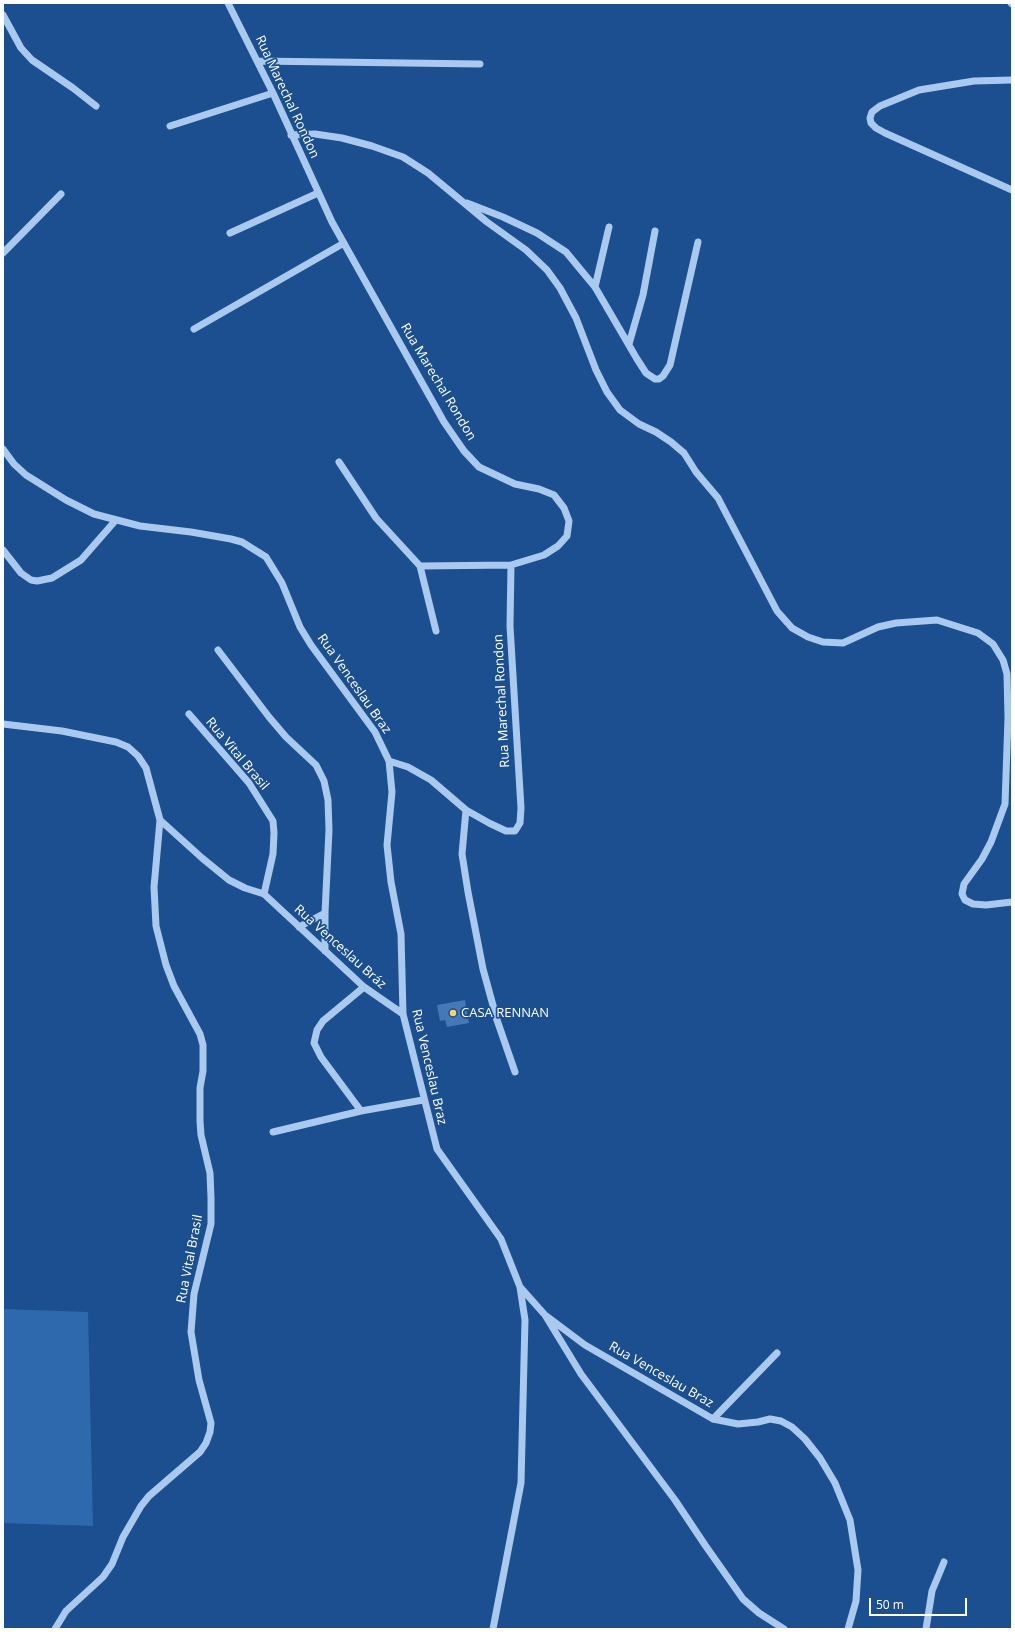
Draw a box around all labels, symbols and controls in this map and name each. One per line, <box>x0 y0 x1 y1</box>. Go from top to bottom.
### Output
street label: Rua Marechal Rondon <box>252 33 322 161</box>
street label: Rua Marechal Rondon <box>397 321 479 443</box>
street label: Rua Venceslau Braz <box>314 631 394 737</box>
street label: Rua Marechal Rondon <box>491 634 513 768</box>
street label: Rua Vital Brasil <box>202 715 272 793</box>
street label: Rua Venceslau Bráz <box>291 902 389 992</box>
place label: CASA RENNAN <box>461 1005 549 1021</box>
street label: Rua Venceslau Braz <box>408 1008 450 1126</box>
marker: CASA RENNAN <box>448 1008 458 1018</box>
street label: Rua Vital Brasil <box>174 1213 206 1305</box>
street label: Rua Venceslau Braz <box>606 1339 716 1411</box>
scale bar <box>871 1590 969 1616</box>
text: 50 m <box>876 1596 904 1613</box>

